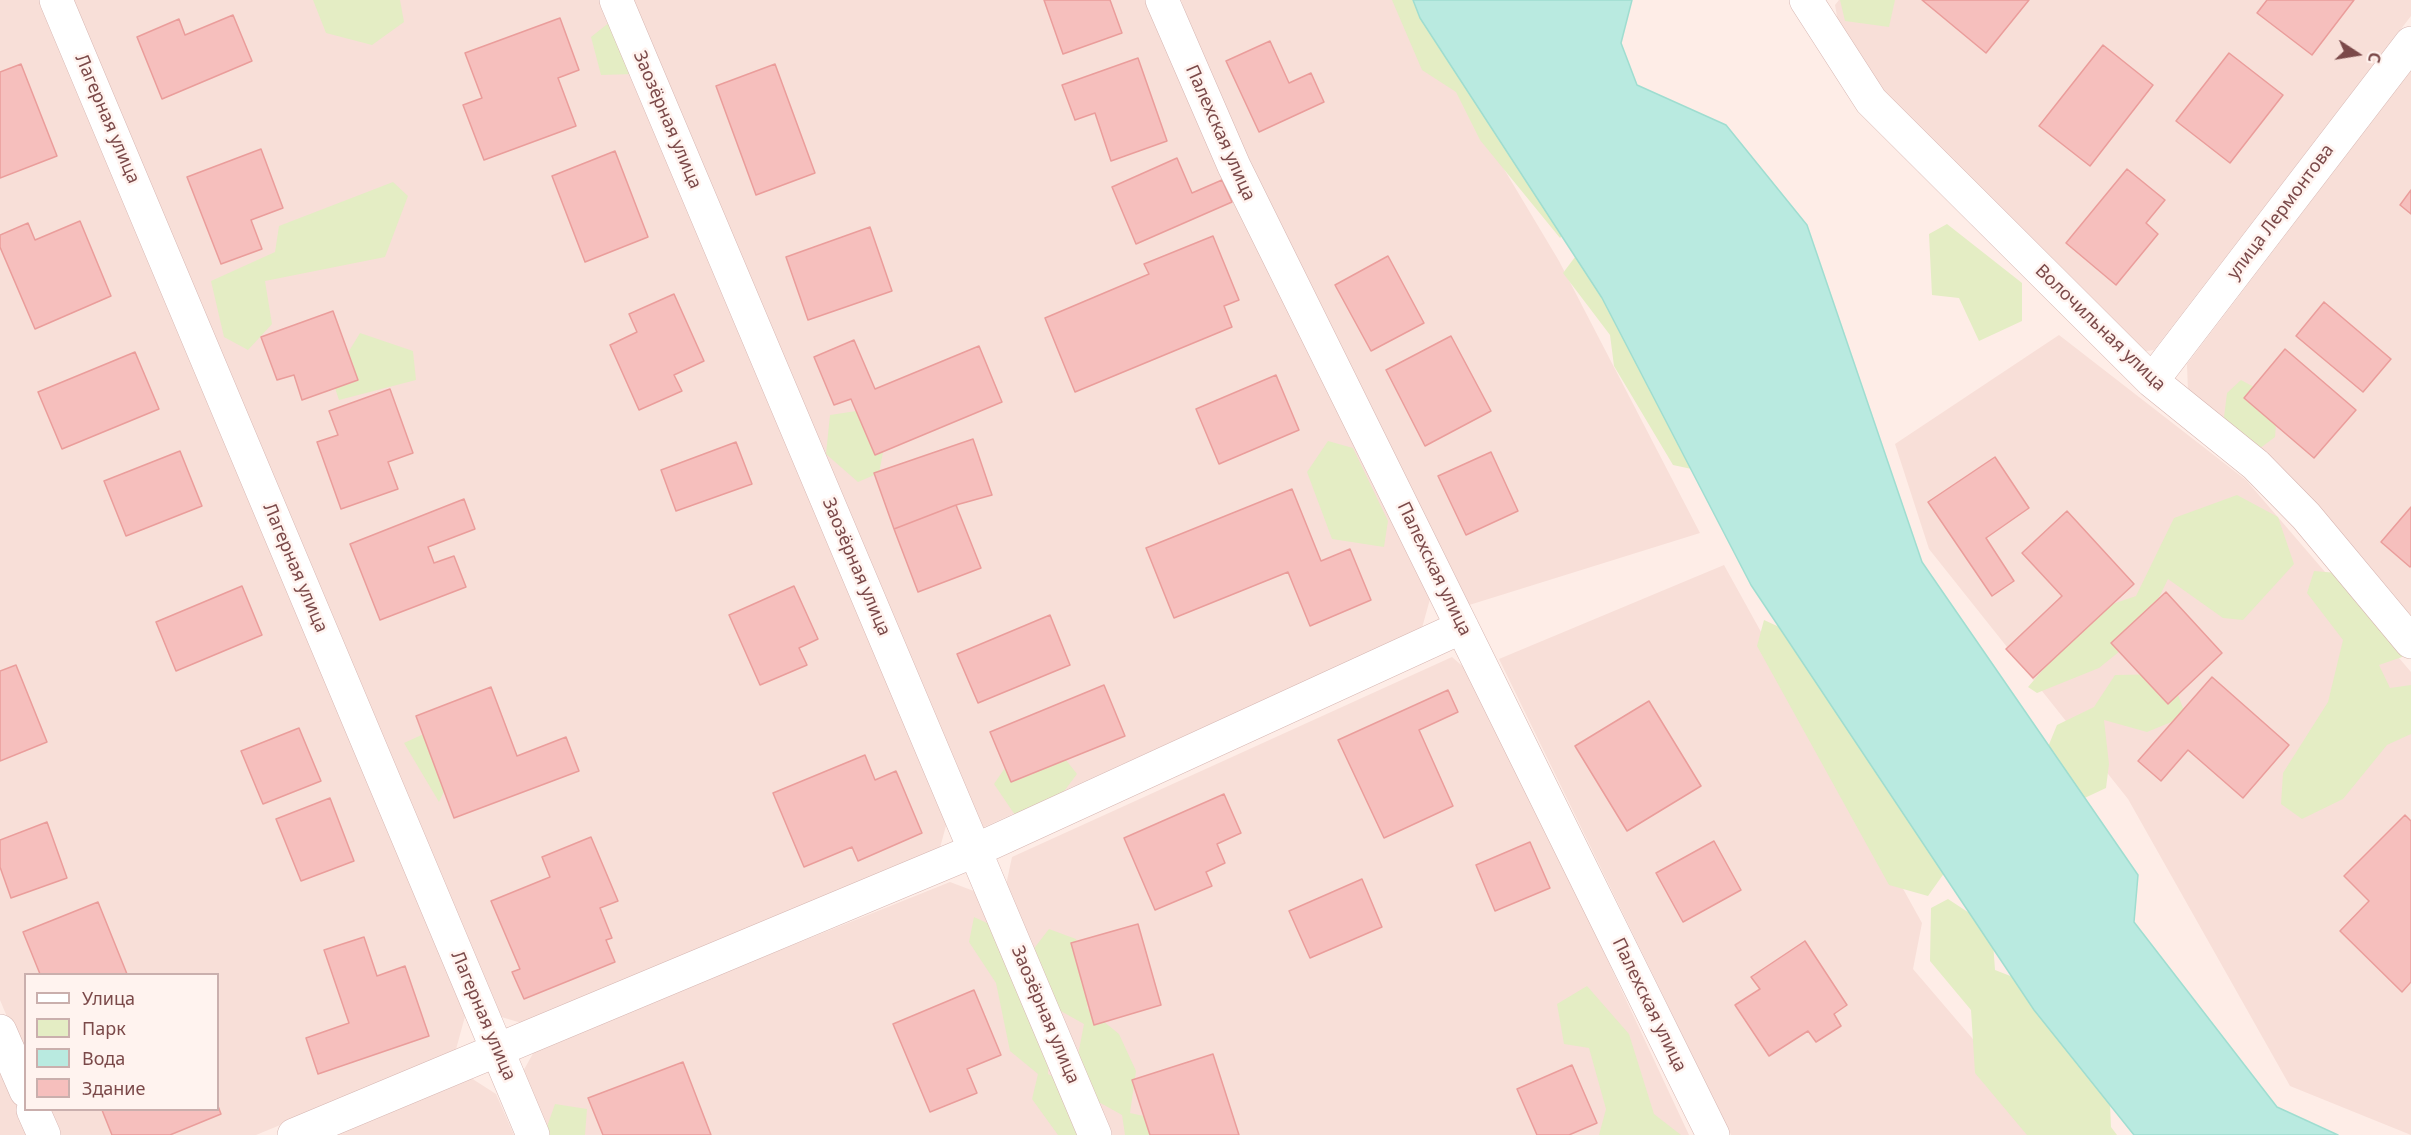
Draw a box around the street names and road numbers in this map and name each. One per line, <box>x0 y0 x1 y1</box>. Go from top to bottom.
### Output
street label: Заозёрная улица <box>628 48 706 192</box>
street label: Лагерная улица <box>70 51 144 187</box>
street label: Палехская улица <box>1180 62 1260 204</box>
street label: улица Лермонтова <box>2223 140 2339 284</box>
street label: Волочильная улица <box>2030 260 2170 396</box>
street label: Заозёрная улица <box>817 495 895 639</box>
street label: Палехская улица <box>1392 499 1476 639</box>
street label: Лагерная улица <box>258 500 332 636</box>
street label: Палехская улица <box>1607 935 1691 1075</box>
street label: Заозёрная улица <box>1006 943 1084 1087</box>
street label: Лагерная улица <box>446 948 520 1084</box>

